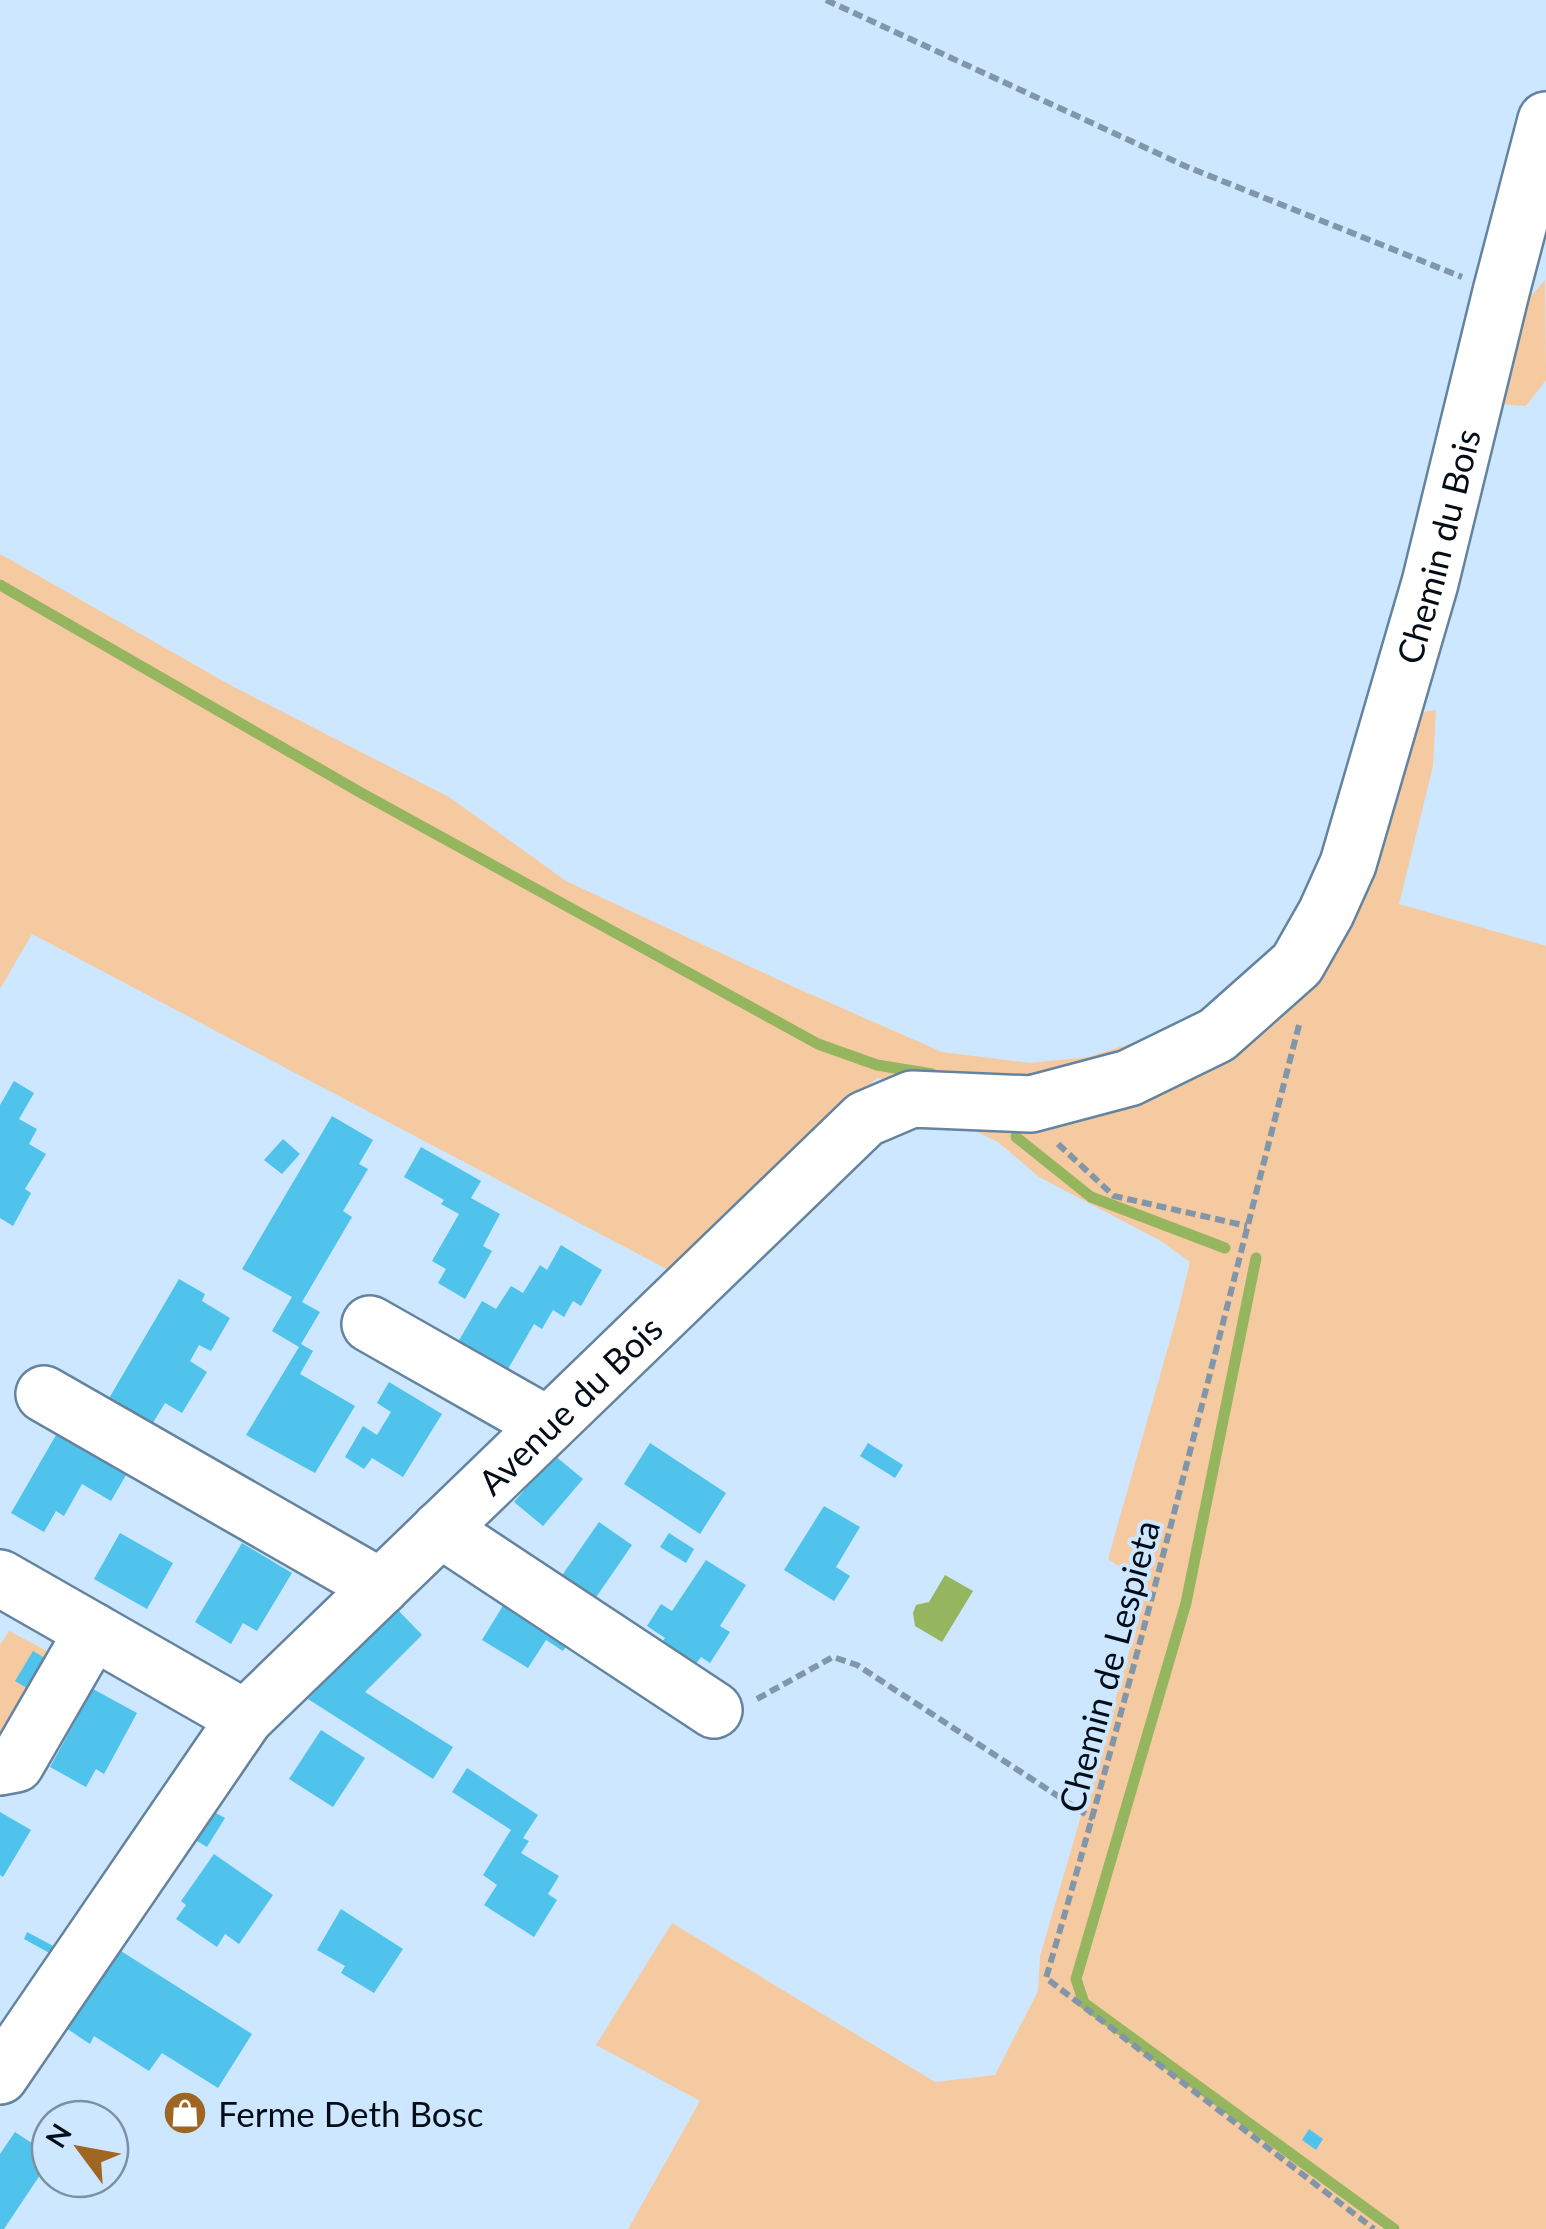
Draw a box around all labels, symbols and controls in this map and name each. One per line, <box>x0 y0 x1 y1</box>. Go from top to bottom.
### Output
street label: Chemin du Bois <box>1387 425 1488 669</box>
street label: Avenue du Bois <box>469 1306 670 1503</box>
street label: Chemin de Lespieta <box>1049 1515 1167 1817</box>
shop icon: Ferme Deth Bosc <box>162 2090 208 2136</box>
place label: Ferme Deth Bosc <box>218 2092 484 2134</box>
north arrow <box>30 2099 130 2199</box>
text: N <box>38 2117 78 2153</box>

